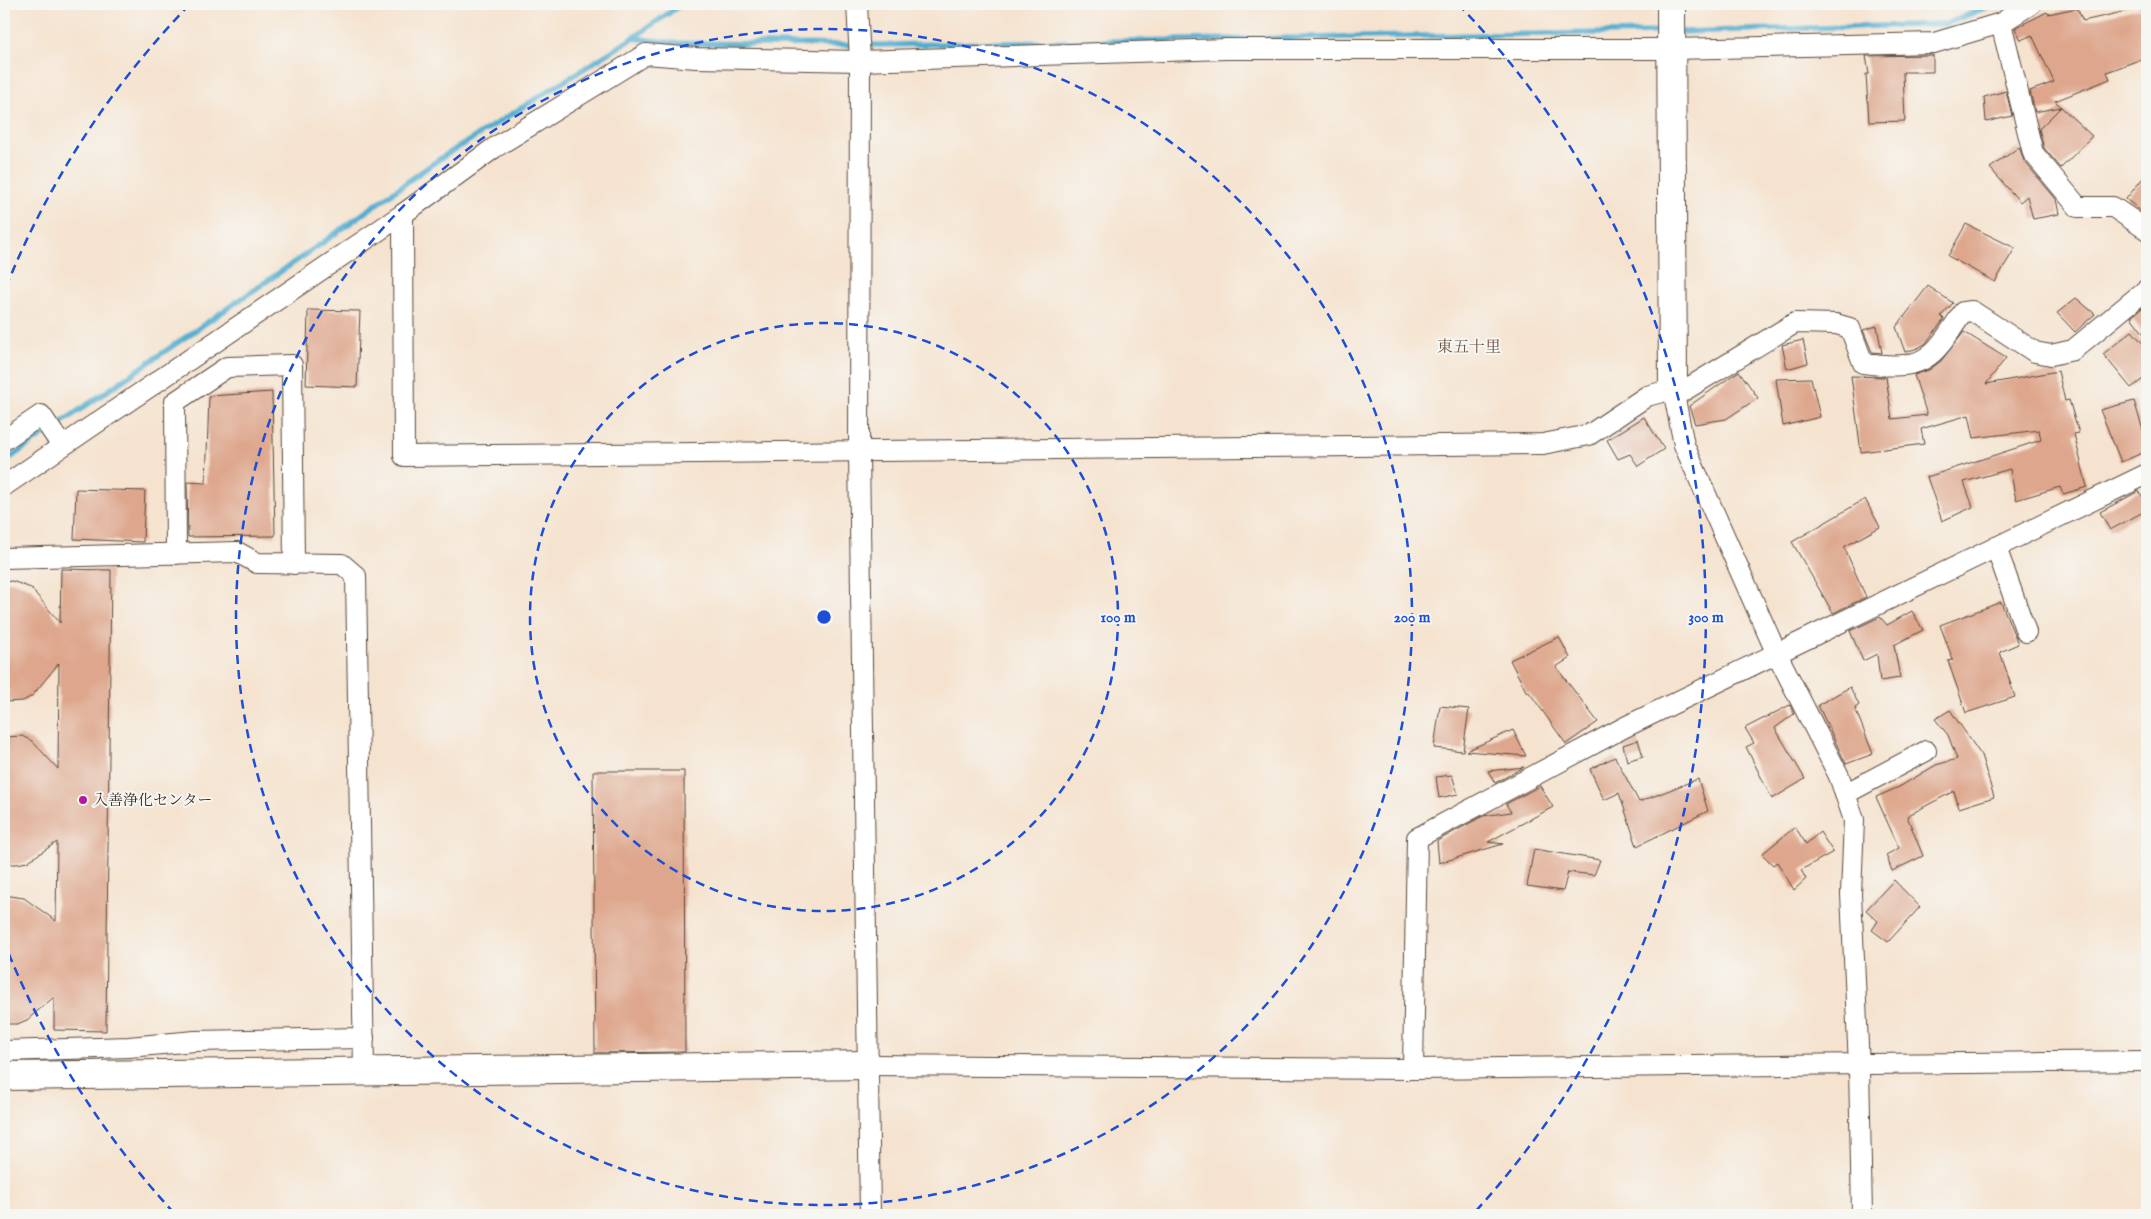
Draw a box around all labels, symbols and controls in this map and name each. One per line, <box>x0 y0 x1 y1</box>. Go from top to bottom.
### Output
district label: 東五十里 <box>1437 338 1501 358</box>
centre of rings <box>815 608 833 626</box>
text: 100 m <box>1100 608 1136 627</box>
text: 200 m <box>1394 608 1431 627</box>
text: 300 m <box>1688 608 1724 627</box>
place label: 入善浄化センター <box>93 791 212 810</box>
marker: 入善浄化センター <box>77 794 89 806</box>

